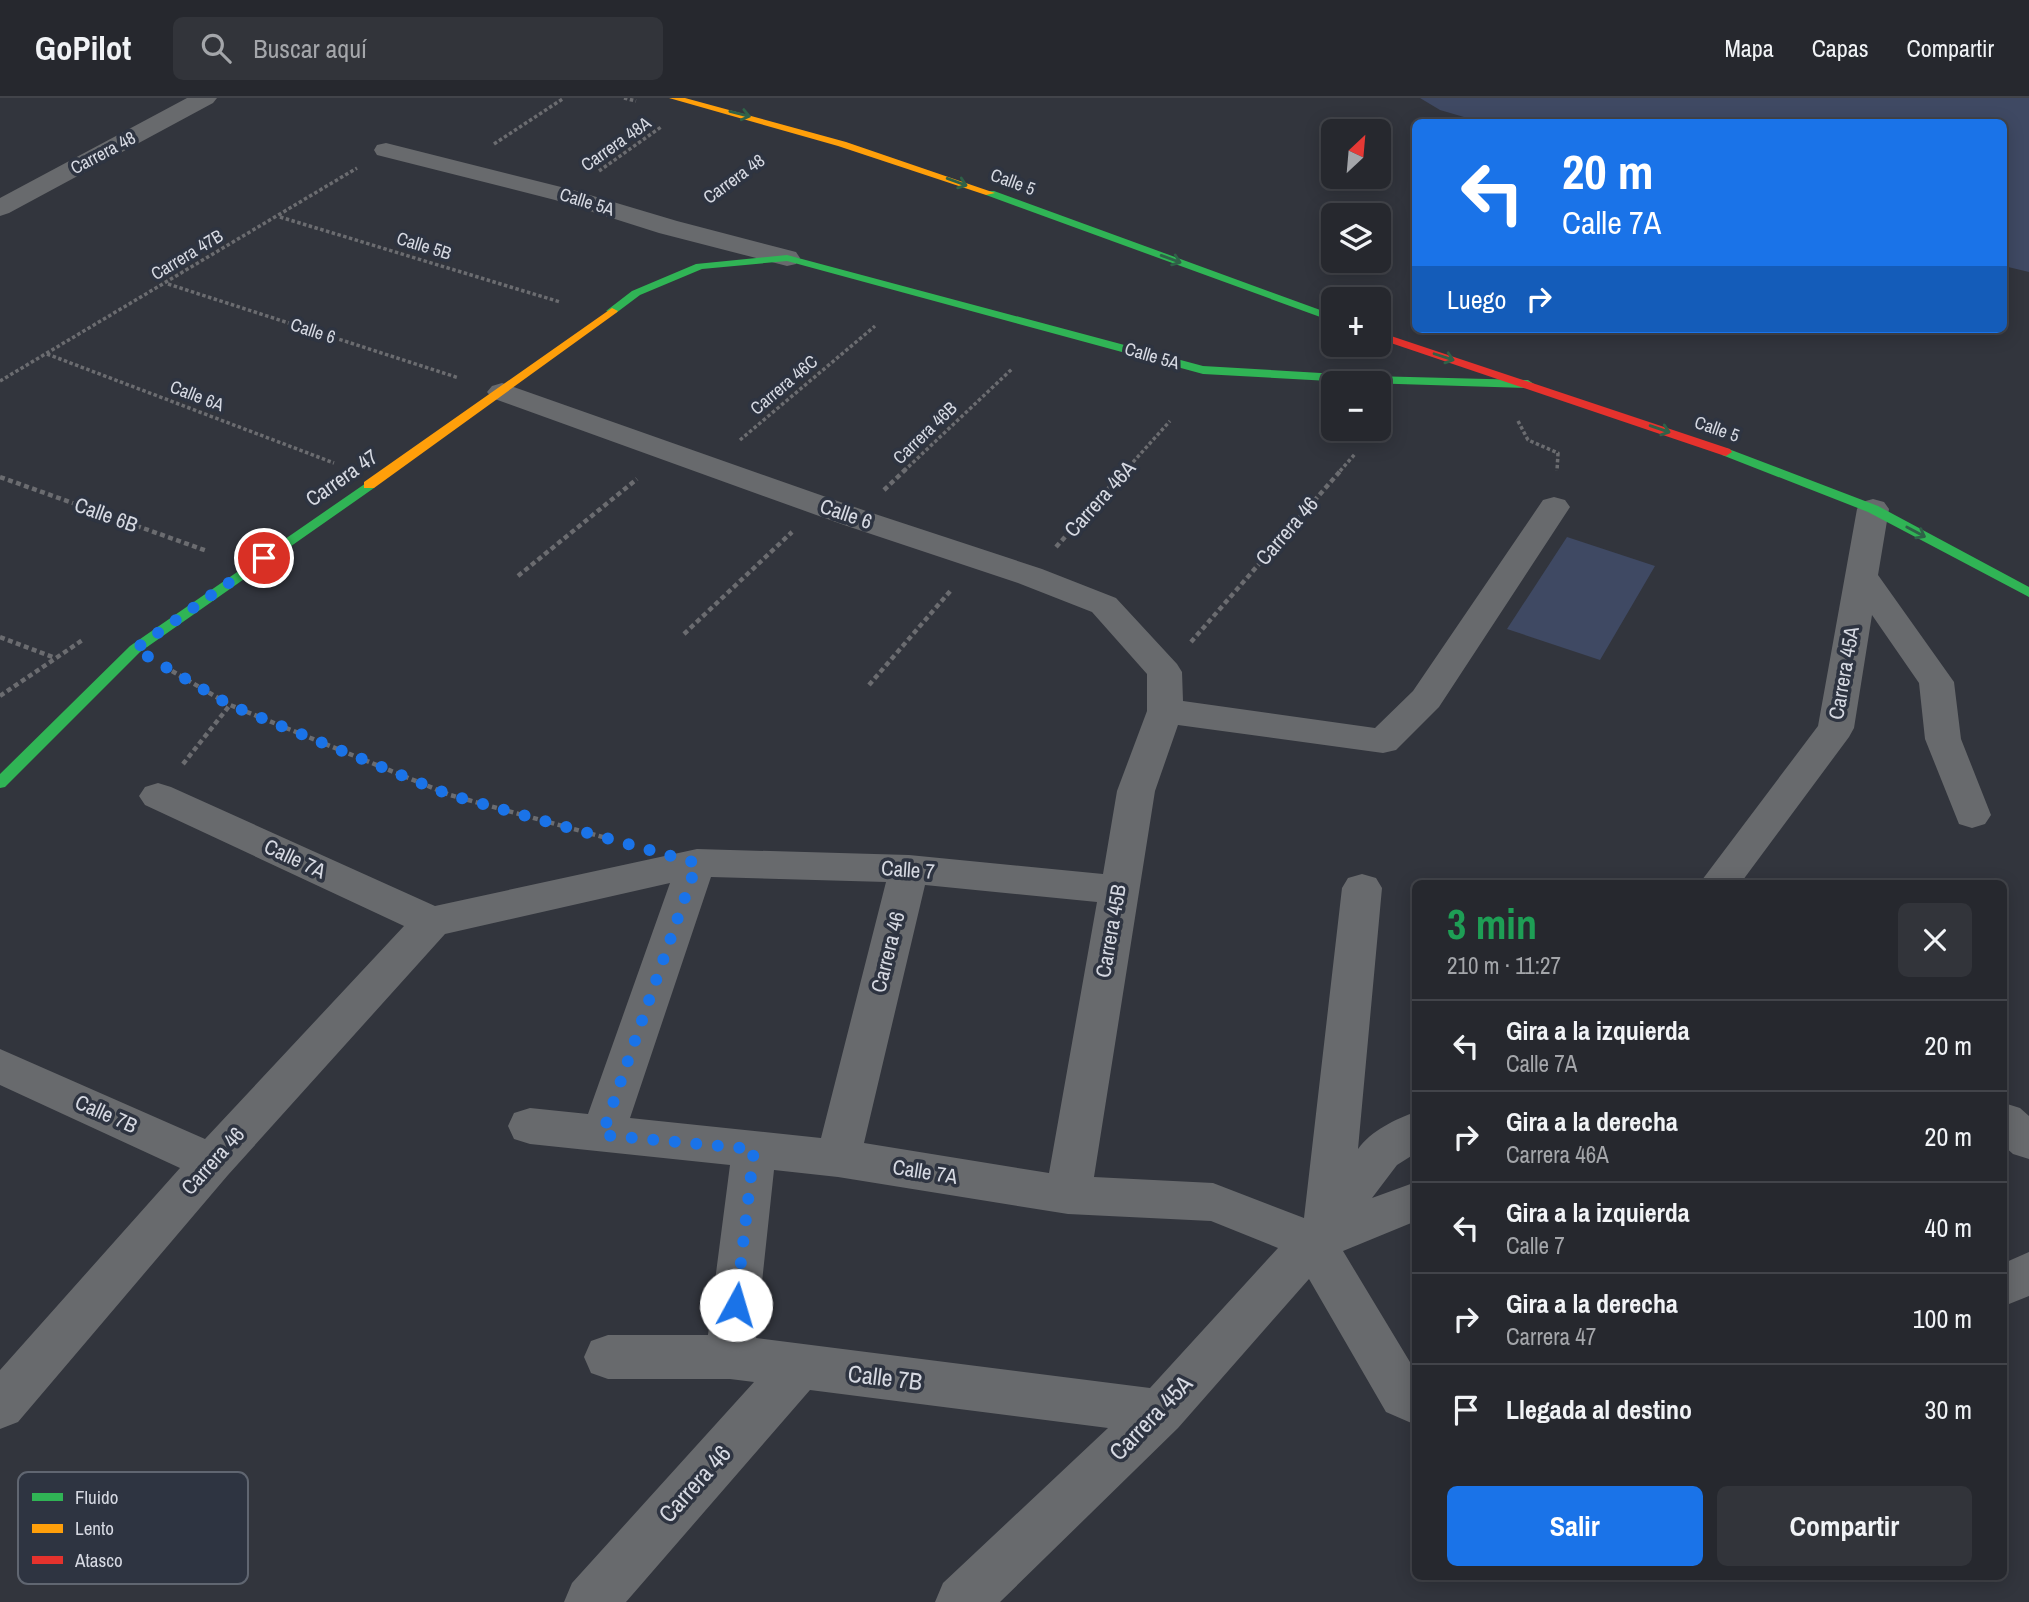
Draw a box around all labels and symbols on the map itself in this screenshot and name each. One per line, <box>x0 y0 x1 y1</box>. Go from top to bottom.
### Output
one-way arrow <box>729 108 751 121</box>
street label: Carrera 48A <box>576 110 656 177</box>
north arrow <box>1321 119 1391 189</box>
street label: Carrera 48 <box>66 125 140 180</box>
street label: Carrera 48 <box>698 148 770 209</box>
street label: Calle 5 <box>987 162 1039 201</box>
one-way arrow <box>946 177 968 189</box>
street label: Calle 5A <box>557 181 618 222</box>
street label: Carrera 47B <box>146 223 228 286</box>
street label: Calle 5B <box>394 225 455 266</box>
one-way arrow <box>1160 254 1182 266</box>
street label: Calle 6 <box>287 312 339 350</box>
street label: Calle 5A <box>1122 336 1183 375</box>
street label: Carrera 46C <box>745 349 823 420</box>
one-way arrow <box>1432 352 1454 364</box>
street label: Calle 6A <box>167 374 228 417</box>
street label: Carrera 46B <box>887 396 962 470</box>
street label: Calle 5 <box>1691 409 1743 448</box>
one-way arrow <box>1648 424 1670 436</box>
street label: Carrera 47 <box>300 442 384 513</box>
street label: Carrera 46A <box>1057 454 1142 543</box>
street label: Calle 6B <box>71 490 142 539</box>
street label: Carrera 46 <box>1249 490 1325 571</box>
street label: Calle 6 <box>816 491 876 536</box>
one-way arrow <box>1905 526 1926 539</box>
pin <box>234 528 294 588</box>
street label: Carrera 45A <box>1821 624 1866 722</box>
street label: Calle 7A <box>260 832 331 886</box>
street label: Calle 7 <box>880 853 936 886</box>
street label: Carrera 45B <box>1088 882 1133 980</box>
street label: Carrera 46 <box>863 908 912 995</box>
street label: Calle 7B <box>71 1087 142 1140</box>
street label: Carrera 46 <box>174 1120 251 1201</box>
street label: Calle 7A <box>891 1152 960 1191</box>
position arrow <box>699 1268 773 1342</box>
street label: Calle 7B <box>846 1357 924 1397</box>
street label: Carrera 45A <box>1102 1367 1200 1467</box>
street label: Carrera 46 <box>651 1438 738 1529</box>
legend <box>18 1472 248 1584</box>
text: Fluido <box>75 1484 118 1510</box>
text: Lento <box>75 1515 114 1541</box>
text: Atasco <box>74 1547 123 1573</box>

